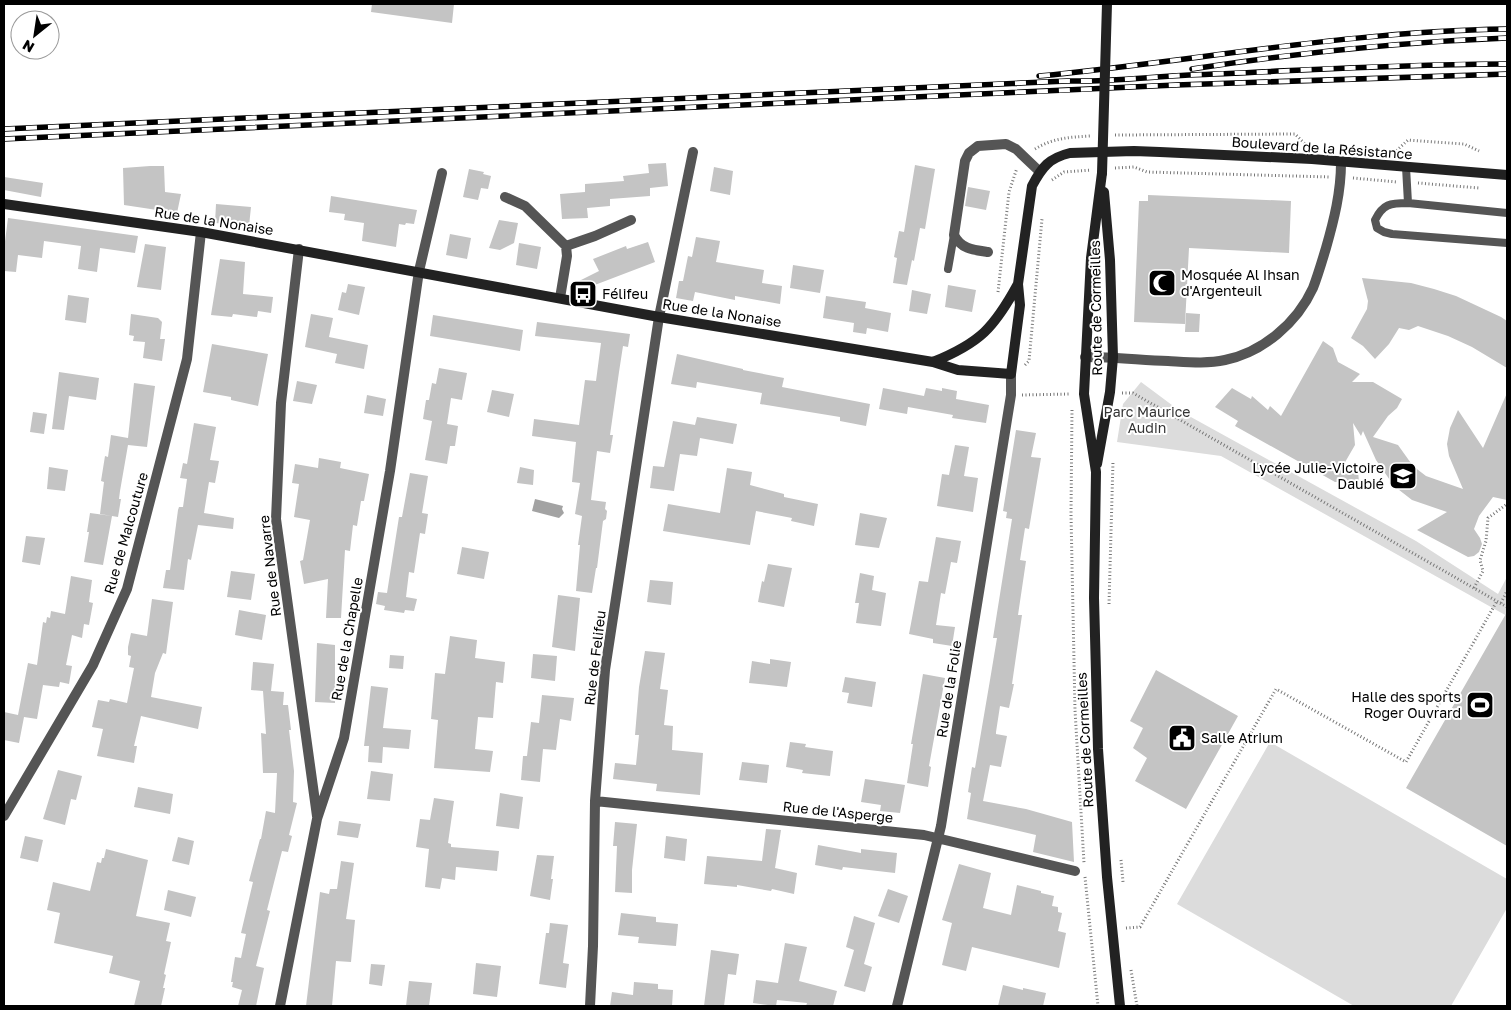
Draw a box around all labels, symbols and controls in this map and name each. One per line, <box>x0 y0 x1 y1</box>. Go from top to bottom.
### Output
north arrow <box>10 10 60 60</box>
text: N <box>19 37 37 57</box>
street label: Boulevard de la Résistance <box>1231 133 1413 162</box>
street label: Rue de la Nonaise <box>153 203 275 238</box>
street label: Route de Cormeilles <box>1086 240 1105 376</box>
place label: Mosquée Al Ihsan d'Argenteuil <box>1181 266 1300 299</box>
mosque icon: Mosquée Al Ihsan d'Argenteuil <box>1147 268 1177 298</box>
bus stop icon: Félifeu <box>568 279 598 309</box>
place label: Félifeu <box>602 285 648 302</box>
street label: Rue de la Nonaise <box>661 295 783 330</box>
park label: Parc Maurice Audin <box>1104 403 1190 436</box>
place label: Lycée Julie-Victoire Daubié <box>1252 459 1384 492</box>
school or university icon: Lycée Julie-Victoire Daubié <box>1388 461 1418 491</box>
street label: Rue de Malcouture <box>100 470 151 596</box>
street label: Rue de Navarre <box>255 514 284 618</box>
street label: Rue de la Chapelle <box>327 576 366 702</box>
street label: Rue de Felifeu <box>580 609 609 706</box>
street label: Rue de la Folie <box>932 639 965 739</box>
street label: Route de Cormeilles <box>1072 672 1097 808</box>
place label: Halle des sports Roger Ouvrard <box>1351 688 1461 721</box>
sports icon: Halle des sports Roger Ouvrard <box>1465 690 1495 720</box>
public building icon: Salle Atrium <box>1167 723 1197 753</box>
place label: Salle Atrium <box>1201 729 1283 746</box>
street label: Rue de l'Asperge <box>782 797 894 826</box>

